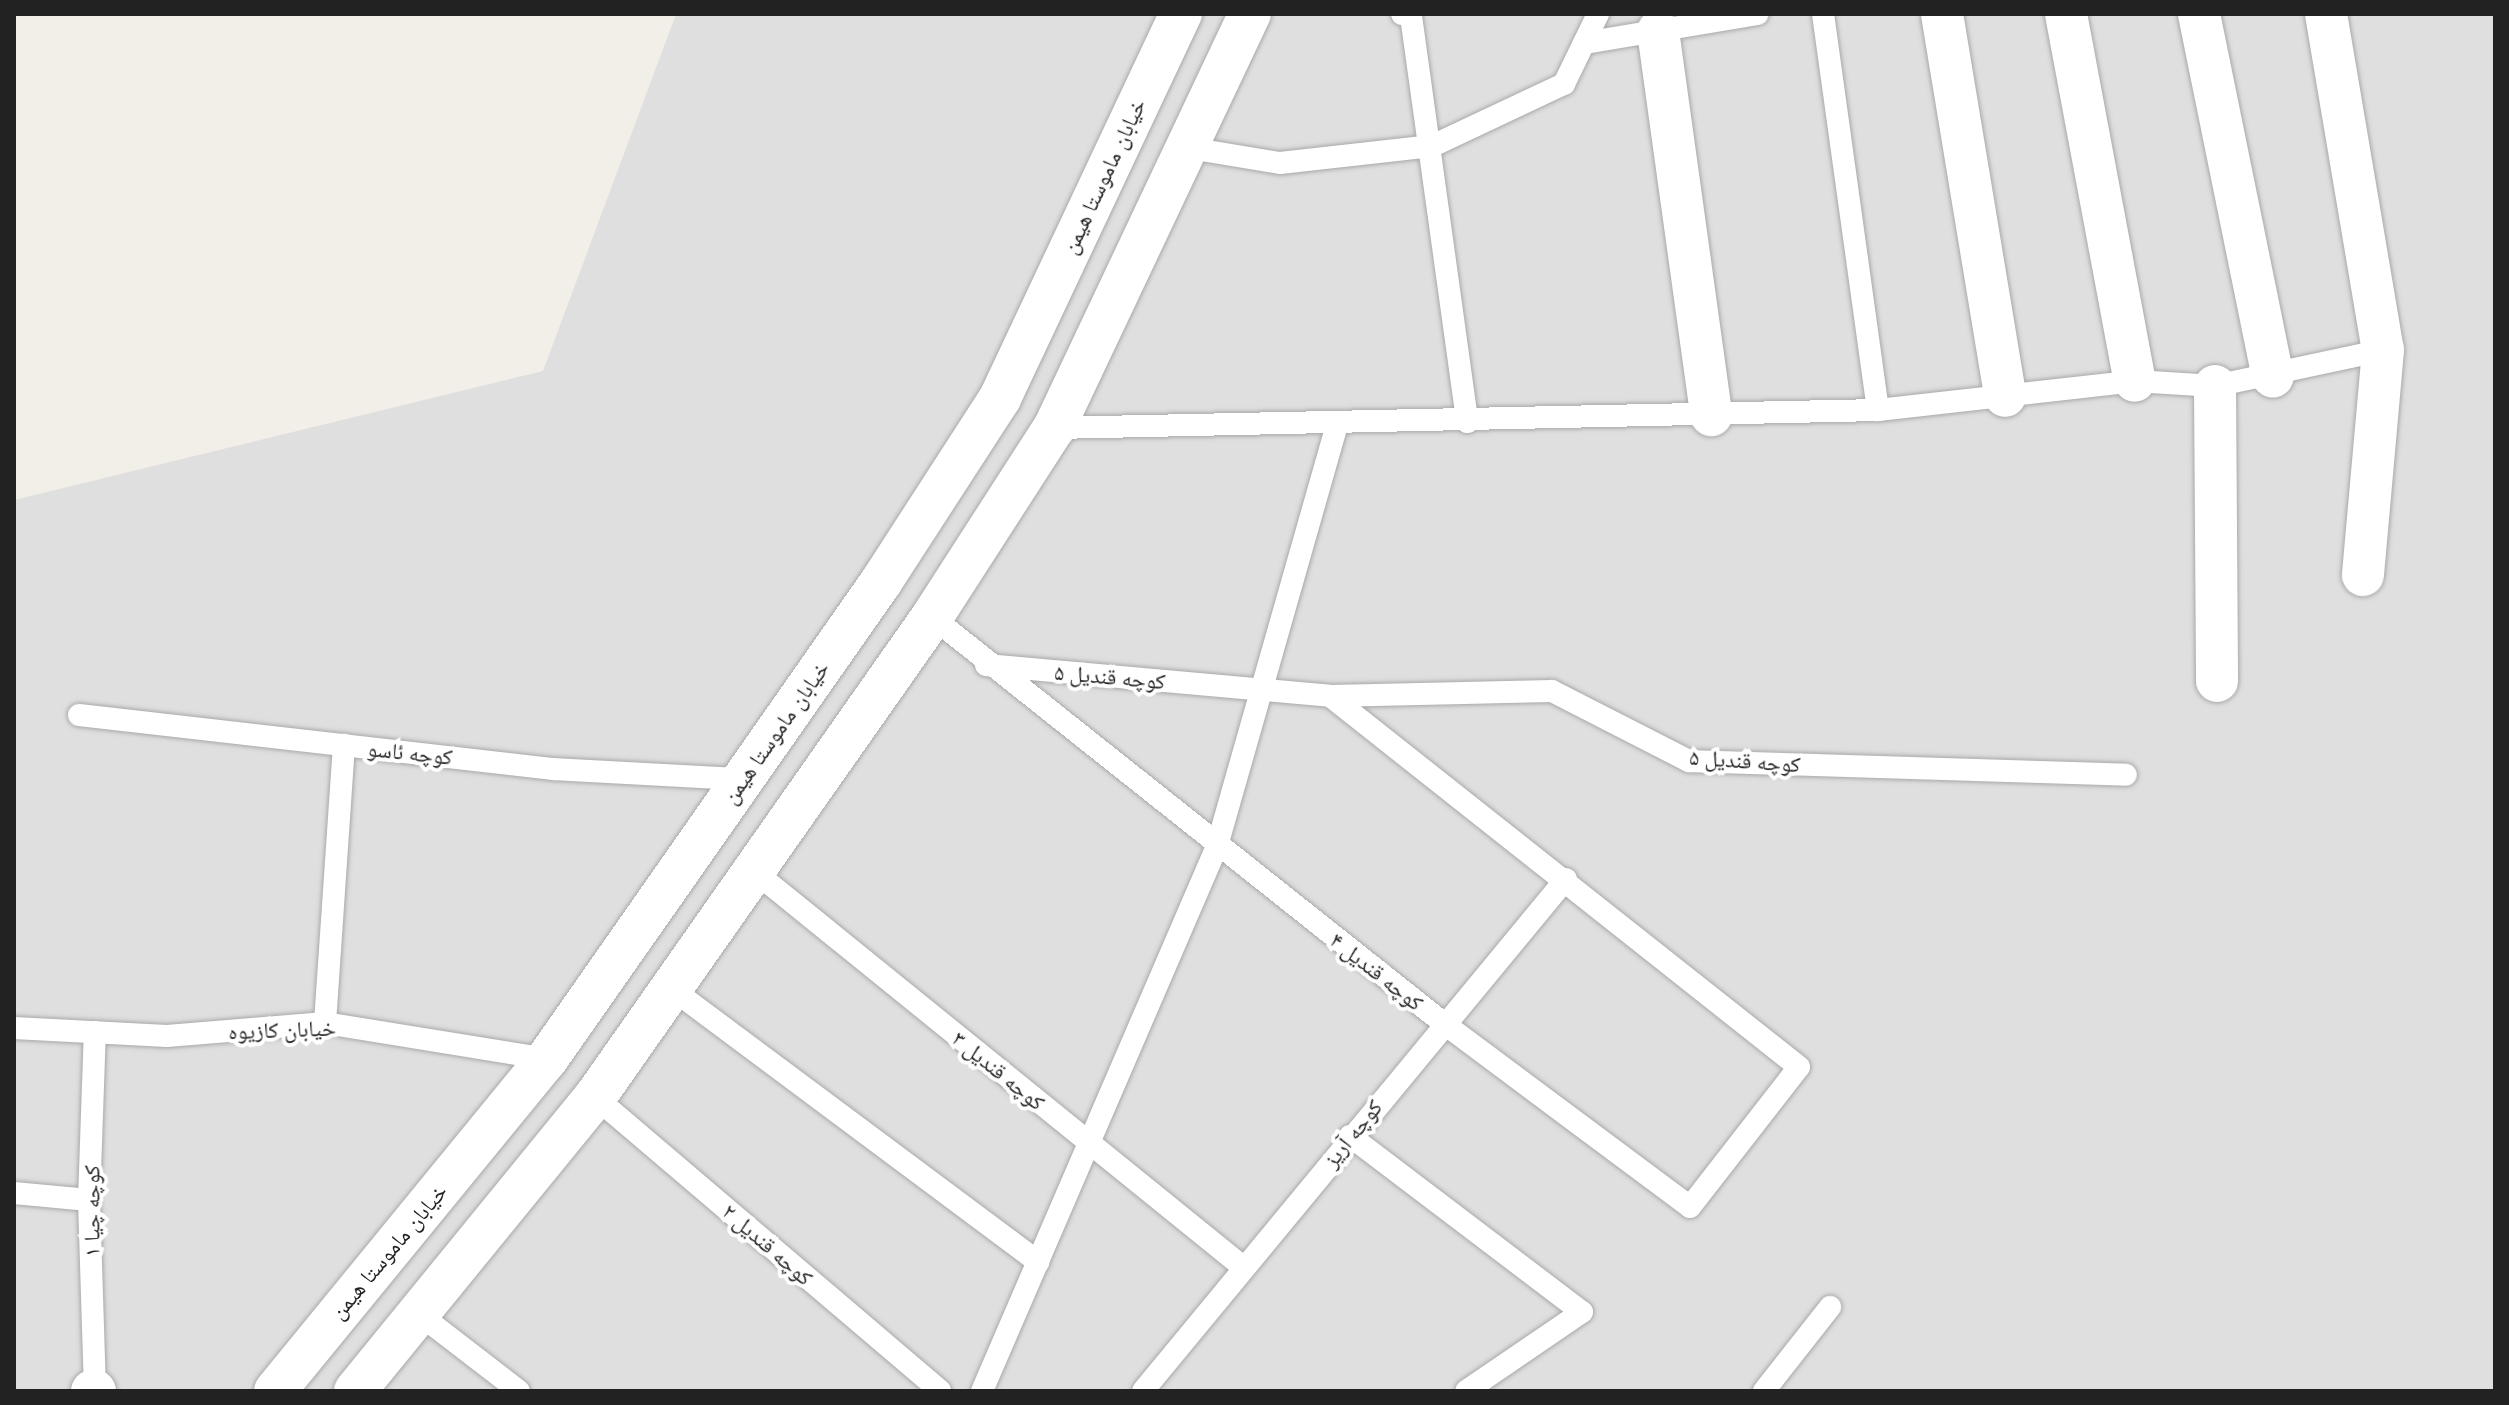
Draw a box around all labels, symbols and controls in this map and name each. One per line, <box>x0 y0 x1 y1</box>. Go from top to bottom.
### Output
street label: خیابان ماموستا هیمن <box>1055 94 1151 258</box>
street label: خیابان ماموستا هیمن <box>716 656 834 808</box>
street label: کوچه قندیل ۵ <box>1053 658 1167 694</box>
street label: کوچه ئاسو <box>366 734 454 770</box>
street label: کوچه قندیل ۵ <box>1689 743 1801 777</box>
street label: کوچه قندیل ۴ <box>1325 926 1429 1016</box>
street label: خیابان کازیوه <box>228 1014 336 1044</box>
street label: کوچه قندیل ۳ <box>948 1025 1050 1115</box>
street label: کوچه آریز <box>1317 1094 1387 1172</box>
street label: کوچه چیا ۱ <box>78 1165 104 1257</box>
street label: خیابان ماموستا هیمن <box>324 1178 452 1324</box>
street label: کوچه قندیل ۲ <box>717 1198 819 1290</box>

